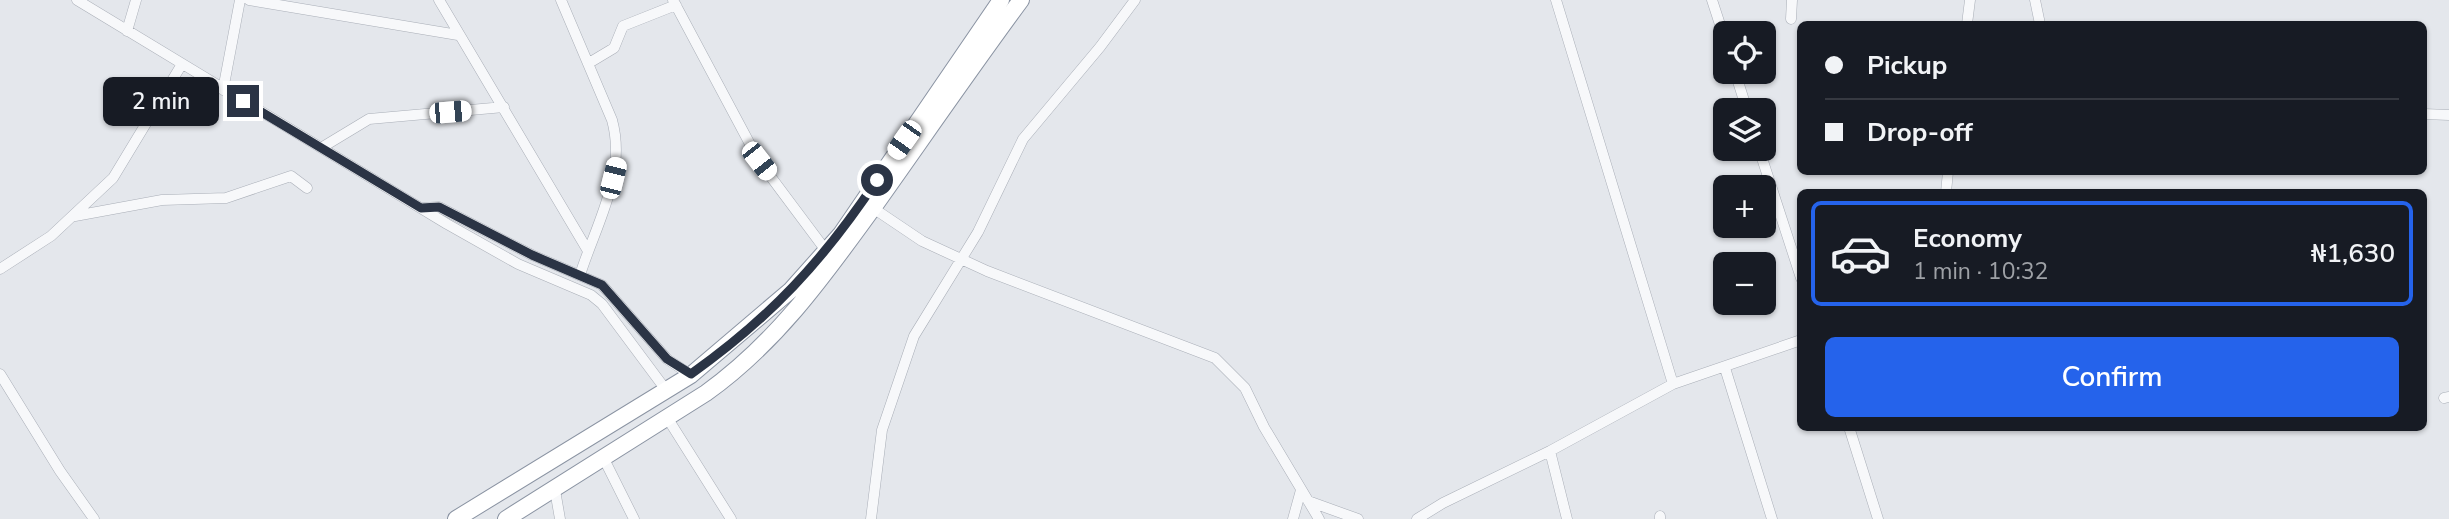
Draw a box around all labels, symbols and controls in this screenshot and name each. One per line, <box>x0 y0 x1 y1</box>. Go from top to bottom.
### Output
map controls <box>1713 21 1776 315</box>
button: locate <box>1713 21 1776 84</box>
text: Pickup <box>1867 48 1947 83</box>
callout: 2 min <box>103 76 218 126</box>
route end <box>227 85 259 117</box>
text: 2 min <box>132 86 190 117</box>
button: layers <box>1713 98 1776 161</box>
car <box>429 100 472 124</box>
text: Drop-off <box>1867 115 1973 150</box>
car <box>884 117 925 163</box>
car <box>738 138 781 184</box>
car <box>598 155 629 201</box>
route start <box>861 164 893 196</box>
button: + <box>1713 175 1776 238</box>
text: Economy <box>1913 221 2022 256</box>
icon: car <box>1829 222 1892 285</box>
text: ₦1,630 <box>2311 236 2395 271</box>
button: − <box>1713 252 1776 315</box>
text: 1 min · 10:32 <box>1913 256 2048 287</box>
button: Confirm <box>1825 337 2399 417</box>

